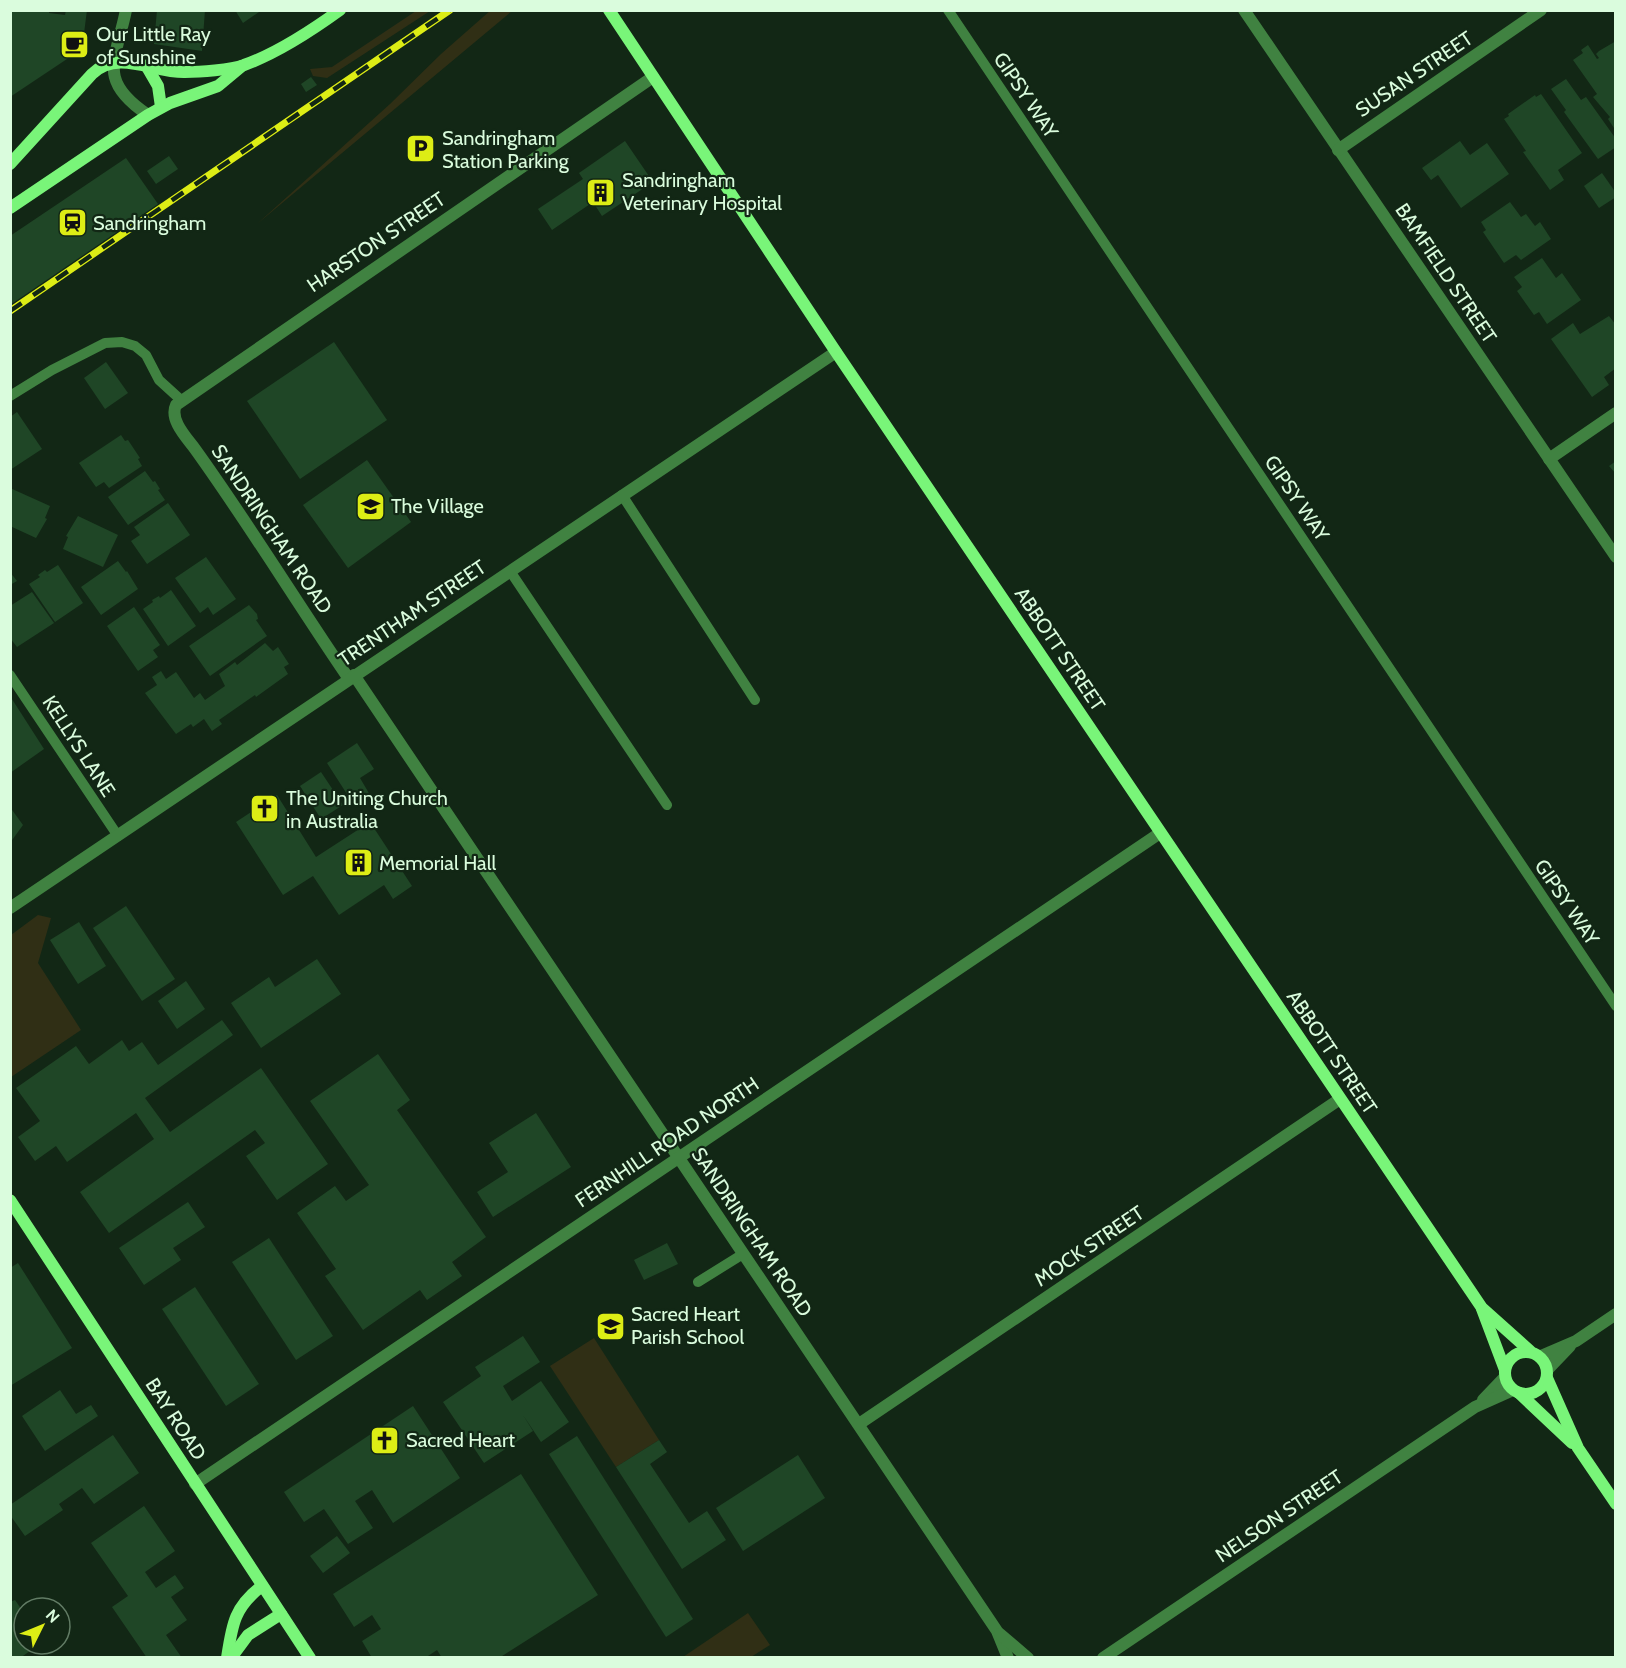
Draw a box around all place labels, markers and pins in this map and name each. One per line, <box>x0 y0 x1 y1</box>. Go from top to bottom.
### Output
place label: Our Little Ray of Sunshine <box>96 22 211 69</box>
cafe icon: Our Little Ray of Sunshine <box>59 29 91 61</box>
place label: Sandringham Station Parking <box>442 126 570 173</box>
parking icon: Sandringham Station Parking <box>405 133 437 165</box>
place label: Sandringham Veterinary Hospital <box>622 168 782 215</box>
building icon: Sandringham Veterinary Hospital <box>585 176 617 208</box>
station icon: Sandringham <box>56 207 88 239</box>
place label: Sandringham <box>93 211 206 235</box>
school or university icon: The Village <box>354 490 386 522</box>
place label: The Village <box>391 494 484 518</box>
place label: The Uniting Church in Australia <box>286 786 448 833</box>
church icon: The Uniting Church in Australia <box>249 793 281 825</box>
building icon: Memorial Hall <box>342 847 374 879</box>
place label: Memorial Hall <box>379 851 496 875</box>
place label: Sacred Heart Parish School <box>631 1302 745 1349</box>
school or university icon: Sacred Heart Parish School <box>594 1310 626 1342</box>
church icon: Sacred Heart <box>369 1424 401 1456</box>
place label: Sacred Heart <box>406 1428 515 1452</box>

